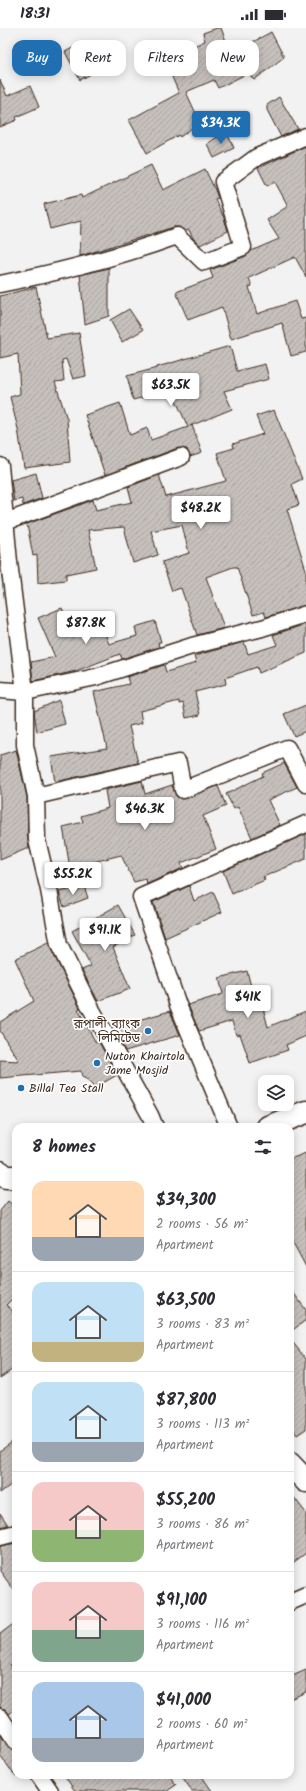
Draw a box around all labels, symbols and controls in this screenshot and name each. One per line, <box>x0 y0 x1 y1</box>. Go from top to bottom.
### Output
text: 18:31 <box>20 2 50 26</box>
chip: Buy <box>12 40 62 76</box>
chip: Rent <box>70 40 126 76</box>
chip: Filters <box>134 40 198 76</box>
chip: New <box>206 40 259 76</box>
pin: $34.3K <box>188 111 254 145</box>
text: $34.3K <box>201 113 241 134</box>
pin: $63.5K <box>138 373 204 407</box>
text: $63.5K <box>151 375 191 396</box>
pin: $48.2K <box>168 496 234 530</box>
text: $48.2K <box>181 498 221 519</box>
pin: $87.8K <box>53 611 119 645</box>
text: $87.8K <box>66 613 106 634</box>
pin: $46.3K <box>112 797 178 831</box>
text: $46.3K <box>125 799 165 820</box>
pin: $55.2K <box>40 862 106 896</box>
text: $55.2K <box>53 864 93 885</box>
pin: $91.1K <box>72 918 138 952</box>
text: $91.1K <box>88 920 122 941</box>
pin: $41K <box>224 985 272 1019</box>
text: $41K <box>235 987 261 1008</box>
place label: রূপালী ব্যাংক লিমিটেড <box>73 1015 140 1048</box>
marker: রূপালী ব্যাংক লিমিটেড <box>143 1026 153 1036</box>
place label: Nuton Khairtola Jame Mosjid <box>105 1047 185 1080</box>
marker: Nuton Khairtola Jame Mosjid <box>92 1058 102 1068</box>
map controls <box>258 1075 294 1111</box>
button: layers <box>258 1075 294 1111</box>
place label: Billal Tea Stall <box>29 1079 104 1098</box>
marker: Billal Tea Stall <box>16 1083 26 1093</box>
text: 8 homes <box>32 1134 96 1161</box>
icon: filters <box>252 1136 274 1158</box>
text: $34,300 <box>156 1187 216 1214</box>
icon: home <box>64 1197 112 1245</box>
text: 2 rooms · 56 m² <box>156 1214 248 1235</box>
text: Apartment <box>156 1235 214 1256</box>
text: $63,500 <box>156 1287 215 1314</box>
icon: home <box>64 1298 112 1346</box>
text: 3 rooms · 83 m² <box>156 1314 249 1335</box>
text: Apartment <box>156 1335 214 1356</box>
text: $87,800 <box>156 1387 216 1414</box>
icon: home <box>64 1398 112 1446</box>
text: 3 rooms · 113 m² <box>156 1414 249 1435</box>
text: Apartment <box>156 1435 214 1456</box>
text: $55,200 <box>156 1487 215 1514</box>
icon: home <box>64 1498 112 1546</box>
text: 3 rooms · 86 m² <box>156 1514 249 1535</box>
text: Apartment <box>156 1535 214 1556</box>
text: $91,100 <box>156 1587 207 1614</box>
icon: home <box>64 1598 112 1646</box>
text: 3 rooms · 116 m² <box>156 1614 249 1635</box>
text: Apartment <box>156 1635 214 1656</box>
text: $41,000 <box>156 1687 211 1714</box>
icon: home <box>64 1698 112 1746</box>
text: 2 rooms · 60 m² <box>156 1714 248 1735</box>
text: Apartment <box>156 1735 214 1756</box>

